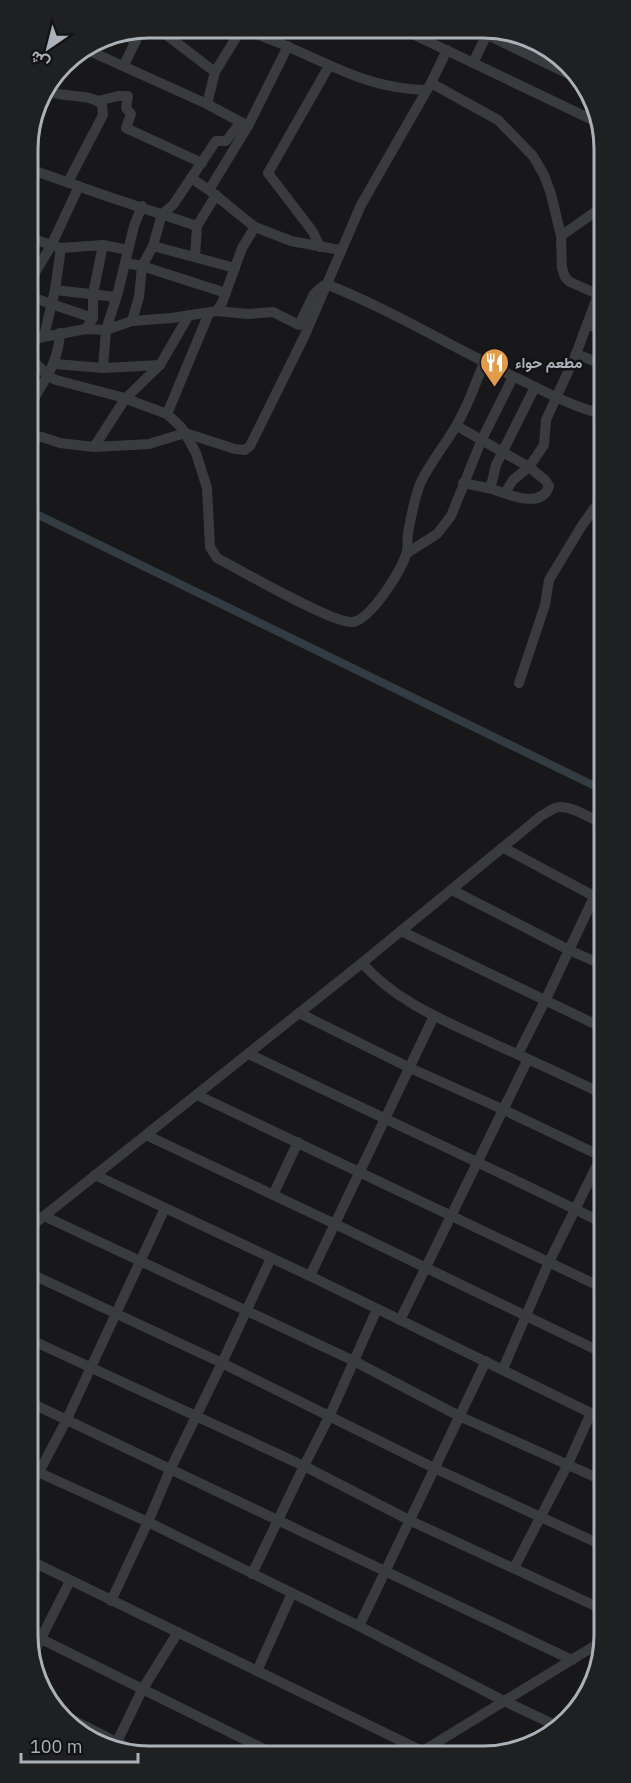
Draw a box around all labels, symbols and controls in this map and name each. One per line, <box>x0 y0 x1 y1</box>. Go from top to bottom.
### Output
north arrow <box>18 18 78 78</box>
text: ش <box>26 47 53 74</box>
restaurant icon: مطعم حواء <box>478 346 510 388</box>
place label: مطعم حواء <box>515 353 582 373</box>
scale bar <box>21 1726 138 1764</box>
text: 100 m <box>30 1735 82 1758</box>

